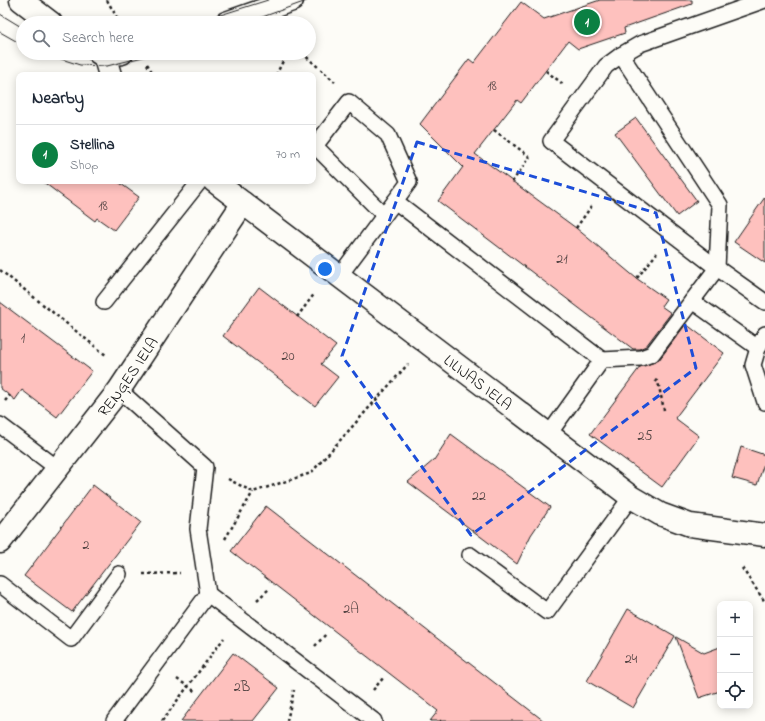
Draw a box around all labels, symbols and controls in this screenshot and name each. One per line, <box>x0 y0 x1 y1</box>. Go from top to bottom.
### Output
pin: 1 <box>574 7 600 37</box>
search box <box>16 16 316 60</box>
icon: search <box>30 27 52 49</box>
text: Search here <box>62 27 134 49</box>
house number: 18 <box>487 76 497 97</box>
text: Nearby <box>32 86 84 111</box>
text: Stellina <box>70 134 115 156</box>
text: 1 <box>43 145 47 164</box>
text: 70 m <box>276 145 300 164</box>
text: Shop <box>70 156 98 175</box>
house number: 18 <box>98 196 108 217</box>
house number: 21 <box>556 249 568 270</box>
your location <box>315 259 335 279</box>
house number: 1 <box>21 328 26 349</box>
street label: REŅĢES IELA <box>92 332 165 423</box>
house number: 20 <box>281 346 295 367</box>
street label: LILIJAS IELA <box>438 349 517 417</box>
house number: 25 <box>638 426 652 447</box>
house number: 22 <box>472 486 486 507</box>
house number: 2 <box>83 535 90 556</box>
house number: 2A <box>343 599 359 620</box>
map controls <box>717 601 753 709</box>
button: + <box>717 601 753 637</box>
button: − <box>717 637 753 673</box>
house number: 24 <box>625 649 638 670</box>
button: locate <box>717 673 753 709</box>
house number: 2B <box>234 677 250 698</box>

